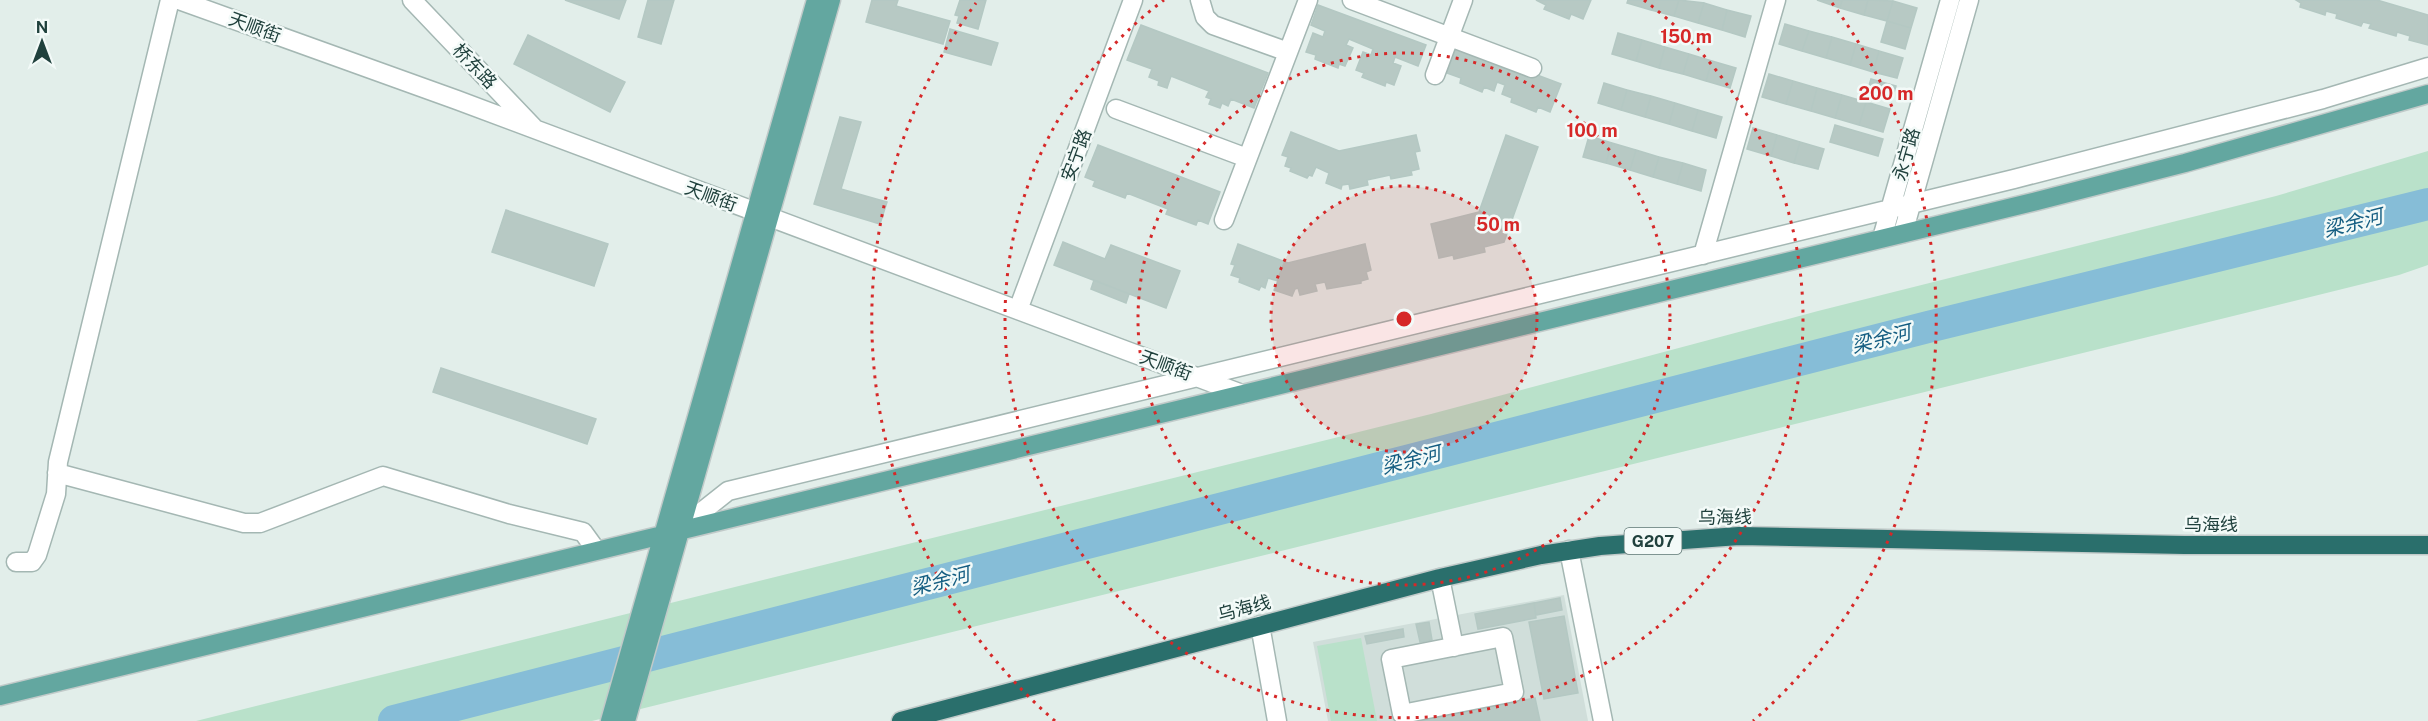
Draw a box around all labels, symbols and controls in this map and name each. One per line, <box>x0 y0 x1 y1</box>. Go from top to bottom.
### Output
street label: 天顺街 <box>226 8 284 46</box>
north arrow <box>12 12 72 72</box>
text: N <box>36 18 48 37</box>
text: 150 m <box>1660 26 1712 47</box>
street label: 桥东路 <box>449 39 501 93</box>
text: 200 m <box>1859 83 1913 104</box>
text: 100 m <box>1566 120 1618 141</box>
street label: 永宁路 <box>1888 125 1924 183</box>
street label: 安宁路 <box>1057 126 1095 184</box>
street label: 天顺街 <box>682 177 740 215</box>
water label: 梁余河 <box>2321 203 2389 242</box>
text: 50 m <box>1476 214 1520 235</box>
centre of rings <box>1394 309 1414 329</box>
water label: 梁余河 <box>1849 319 1917 358</box>
street label: 天顺街 <box>1137 346 1195 384</box>
water label: 梁余河 <box>1379 440 1447 479</box>
street label: 乌海线 <box>1698 506 1752 528</box>
street label: 乌海线 <box>2184 514 2238 535</box>
road number: G207 <box>1624 528 1682 554</box>
water label: 梁余河 <box>908 561 976 600</box>
street label: 乌海线 <box>1215 591 1273 625</box>

